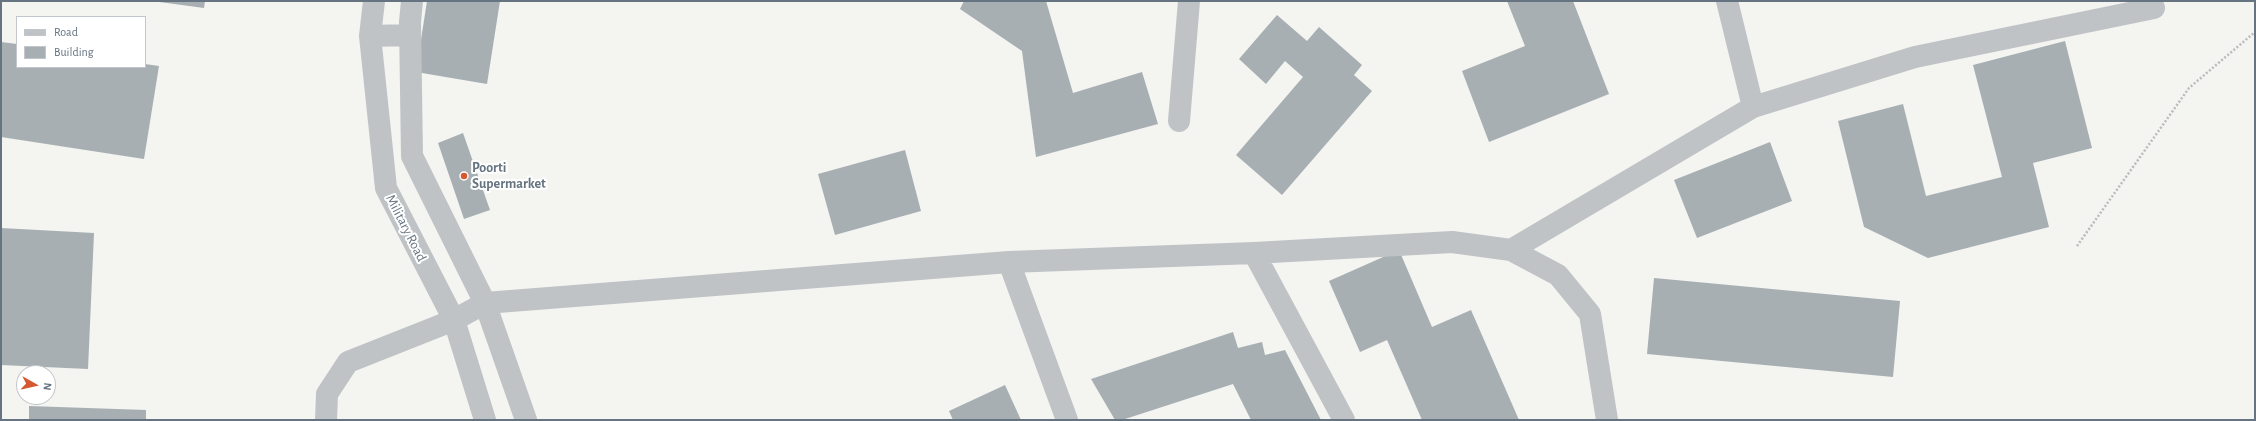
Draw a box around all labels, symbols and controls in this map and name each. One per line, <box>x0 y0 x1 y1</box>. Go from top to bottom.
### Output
legend <box>16 16 146 68</box>
text: Road <box>54 26 78 38</box>
text: Building <box>54 46 94 58</box>
place label: Poorti Supermarket <box>472 160 546 192</box>
marker: Poorti Supermarket <box>459 171 469 181</box>
street label: Military Road <box>382 192 430 264</box>
north arrow <box>16 365 56 405</box>
text: N <box>41 382 53 391</box>

